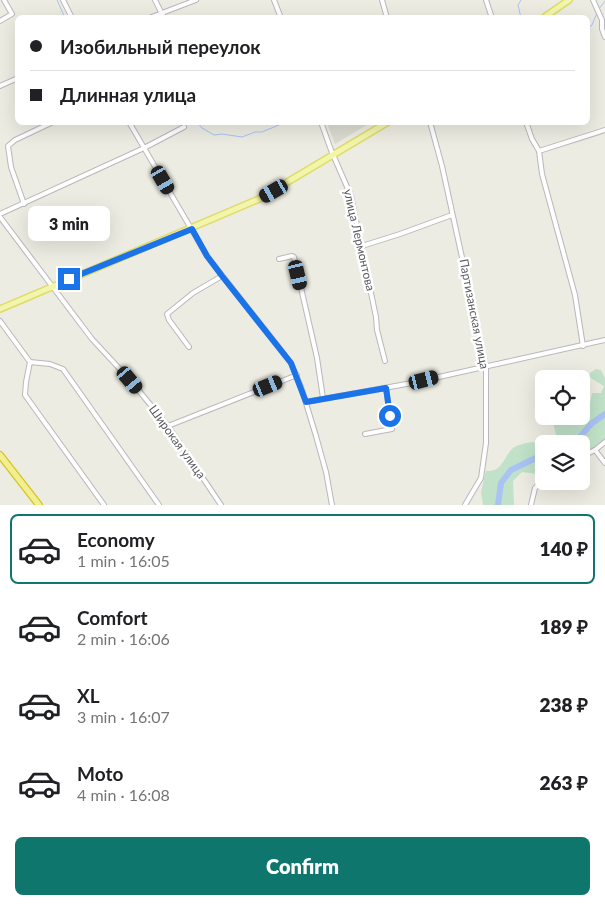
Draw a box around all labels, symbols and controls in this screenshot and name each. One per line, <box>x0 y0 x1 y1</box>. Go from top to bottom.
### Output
text: Изобильный переулок <box>60 35 261 58</box>
text: Длинная улица <box>60 83 196 106</box>
car <box>149 163 176 197</box>
car <box>257 177 290 205</box>
street label: улица Лермонтова <box>340 188 379 292</box>
callout: 3 min <box>28 206 110 242</box>
text: 3 min <box>49 214 89 233</box>
street label: Партизанская улица <box>456 258 493 370</box>
car <box>287 259 308 291</box>
route end <box>58 268 80 290</box>
car <box>114 364 145 396</box>
car <box>407 369 440 391</box>
map controls <box>535 370 590 490</box>
button: locate <box>535 370 590 425</box>
car <box>251 373 284 399</box>
street label: Широкая улица <box>146 402 209 481</box>
route start <box>379 405 401 427</box>
button: layers <box>535 435 590 490</box>
icon: car <box>17 527 62 572</box>
text: Economy <box>77 528 155 551</box>
text: 140 ₽ <box>539 537 588 560</box>
text: 1 min · 16:05 <box>77 551 170 570</box>
icon: car <box>17 605 62 650</box>
text: Comfort <box>77 606 148 629</box>
text: 189 ₽ <box>539 615 588 638</box>
text: 2 min · 16:06 <box>77 629 170 648</box>
icon: car <box>17 683 62 728</box>
text: XL <box>77 684 100 707</box>
text: 238 ₽ <box>539 693 588 716</box>
text: 3 min · 16:07 <box>77 707 170 726</box>
icon: car <box>17 761 62 806</box>
text: Moto <box>77 762 123 785</box>
text: 263 ₽ <box>539 771 588 794</box>
text: 4 min · 16:08 <box>77 785 170 804</box>
button: Confirm <box>15 837 590 895</box>

